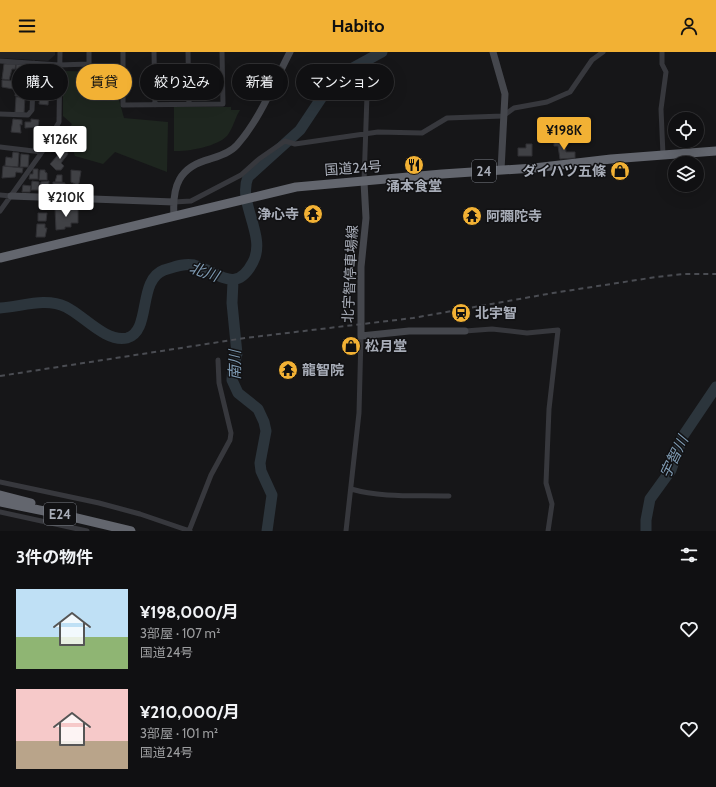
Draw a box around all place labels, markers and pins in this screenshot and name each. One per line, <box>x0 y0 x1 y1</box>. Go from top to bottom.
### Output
pin: ¥198K <box>536 117 592 151</box>
pin: ¥126K <box>32 126 88 160</box>
restaurant icon: 涌本食堂 <box>403 154 425 176</box>
shop icon: ダイハツ五條 <box>609 160 631 182</box>
place label: ダイハツ五條 <box>522 162 606 180</box>
place label: 涌本食堂 <box>386 177 442 195</box>
pin: ¥210K <box>38 184 94 218</box>
temple icon: 浄心寺 <box>302 203 324 225</box>
place label: 浄心寺 <box>257 205 299 223</box>
temple icon: 阿彌陀寺 <box>461 205 483 227</box>
place label: 阿彌陀寺 <box>486 207 542 225</box>
station icon: 北宇智 <box>450 302 472 324</box>
place label: 北宇智 <box>475 304 517 322</box>
shop icon: 松月堂 <box>340 335 362 357</box>
place label: 松月堂 <box>365 337 407 355</box>
temple icon: 龍智院 <box>277 359 299 381</box>
place label: 龍智院 <box>302 361 344 379</box>

